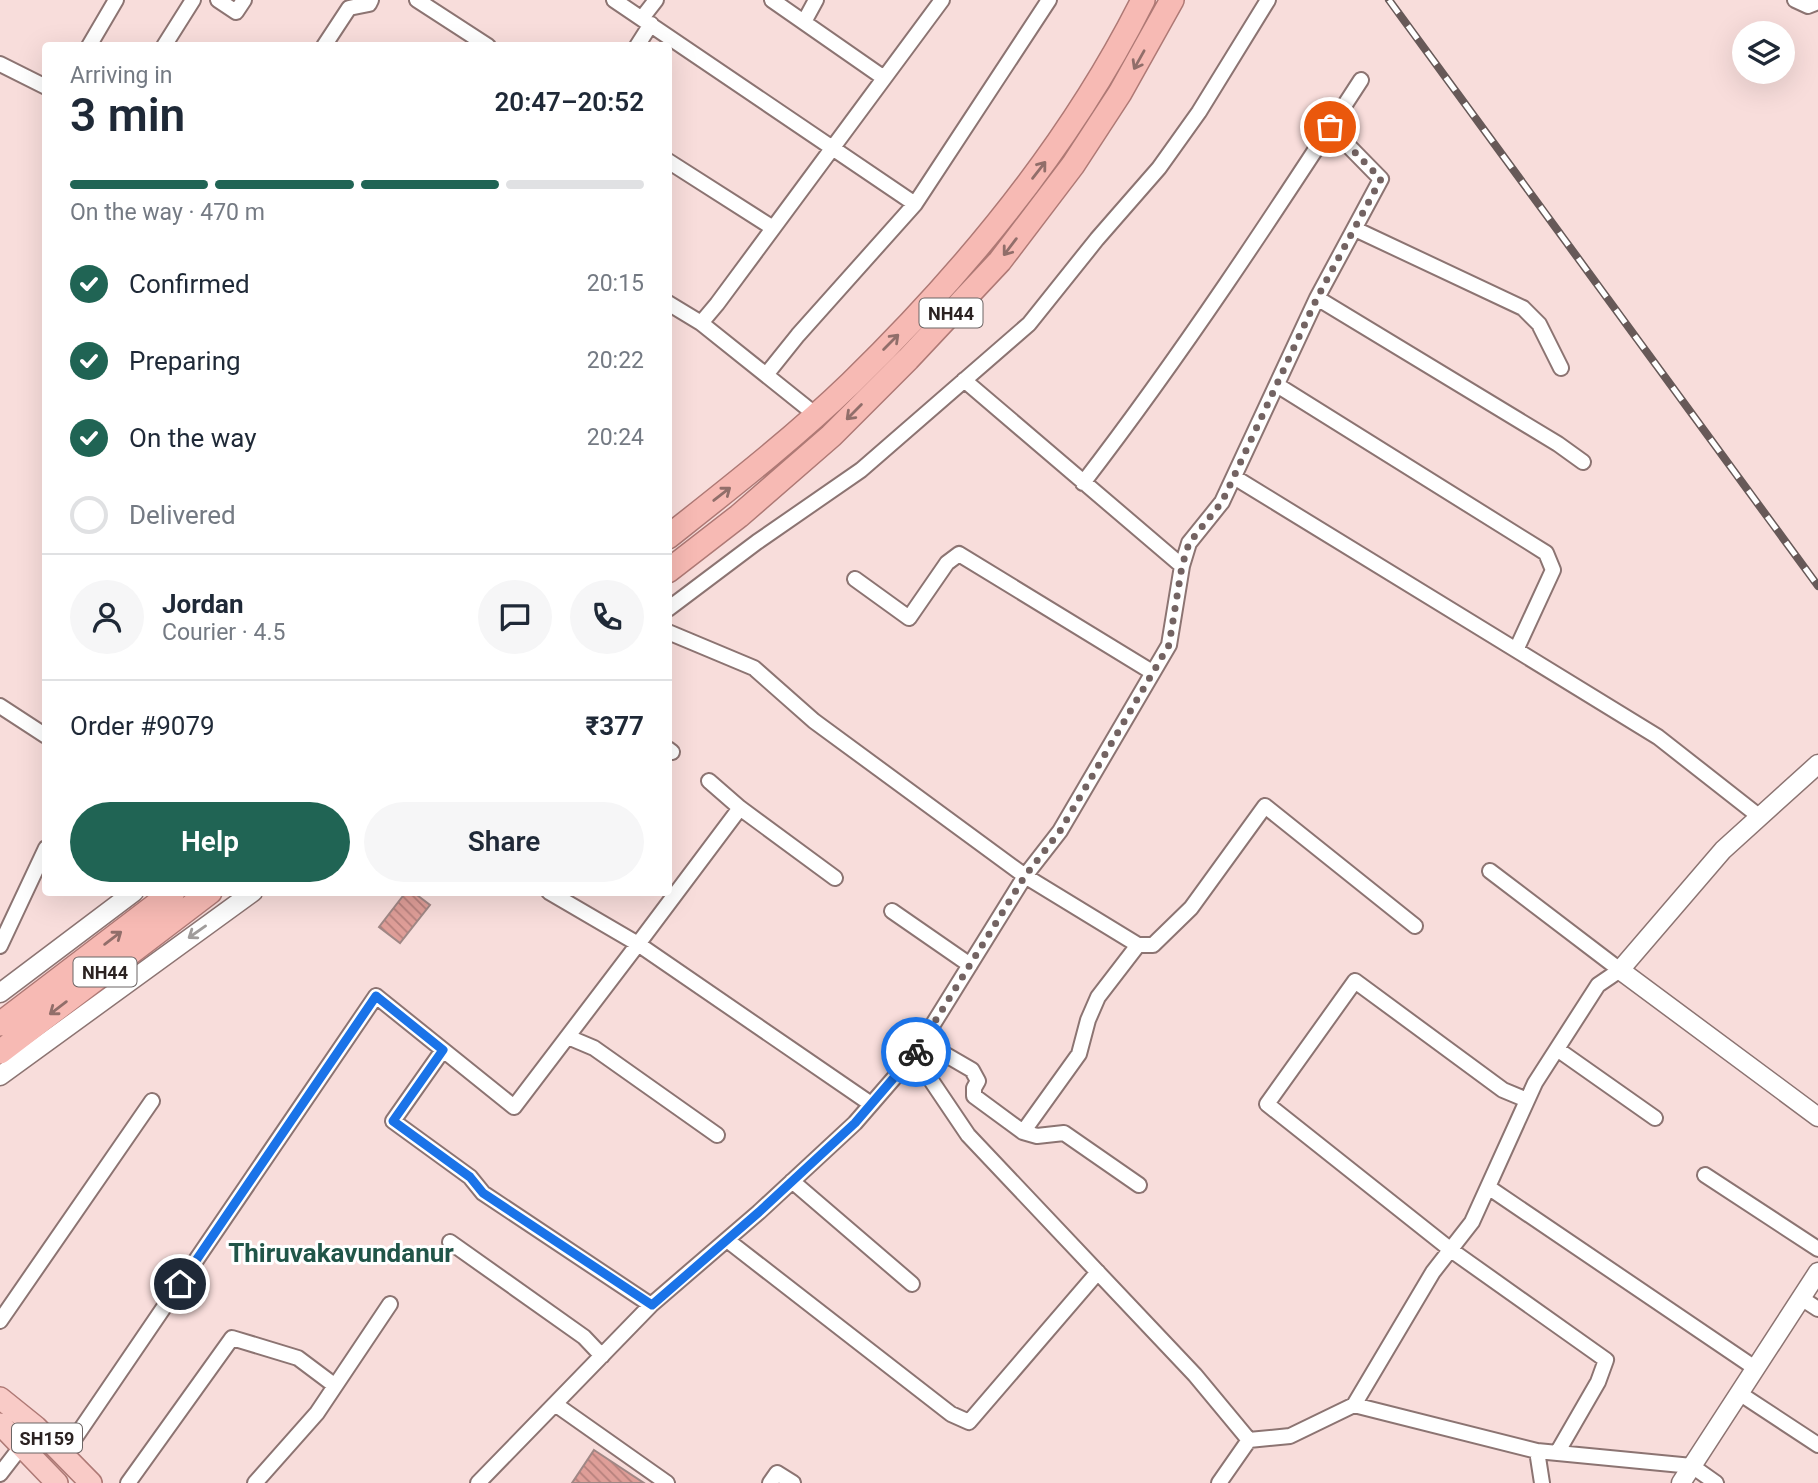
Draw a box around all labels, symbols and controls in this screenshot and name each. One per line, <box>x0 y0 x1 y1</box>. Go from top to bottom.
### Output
map controls <box>1732 21 1795 84</box>
button: layers <box>1732 21 1795 84</box>
one-way arrow <box>1132 49 1145 70</box>
text: Arriving in <box>70 62 173 89</box>
text: 20:47–20:52 <box>494 87 644 117</box>
text: 3 min <box>70 88 185 142</box>
pin <box>1300 97 1360 157</box>
icon: bag <box>1311 108 1349 146</box>
one-way arrow <box>1031 161 1046 179</box>
text: On the way · 470 m <box>70 199 265 226</box>
one-way arrow <box>1003 237 1018 256</box>
icon: check <box>70 265 108 303</box>
text: Confirmed <box>129 269 250 299</box>
text: 20:15 <box>587 270 644 297</box>
road number: NH44 <box>920 298 982 328</box>
one-way arrow <box>882 334 899 351</box>
icon: check <box>70 342 108 380</box>
text: Preparing <box>129 346 241 376</box>
text: 20:22 <box>587 347 644 374</box>
one-way arrow <box>846 404 863 421</box>
icon: check <box>70 419 108 457</box>
text: On the way <box>129 423 257 453</box>
text: 20:24 <box>587 424 644 451</box>
one-way arrow <box>712 487 731 502</box>
text: Delivered <box>129 500 236 530</box>
button: person <box>70 580 144 654</box>
button: chat <box>478 580 552 654</box>
button: phone <box>570 580 644 654</box>
text: Jordan <box>162 589 244 619</box>
text: Courier · 4.5 <box>162 619 285 646</box>
text: Order #9079 <box>70 711 215 741</box>
text: ₹377 <box>586 711 644 741</box>
button: Help <box>70 802 350 882</box>
button: Share <box>364 802 644 882</box>
one-way arrow <box>188 925 207 939</box>
one-way arrow <box>103 931 122 946</box>
road number: NH44 <box>74 958 136 987</box>
one-way arrow <box>49 1000 68 1015</box>
courier <box>881 1017 951 1087</box>
icon: bike <box>897 1033 935 1071</box>
district label: Thiruvakavundanur <box>228 1238 454 1268</box>
pin <box>150 1254 210 1314</box>
icon: home <box>161 1265 199 1303</box>
road number: SH159 <box>12 1423 82 1452</box>

